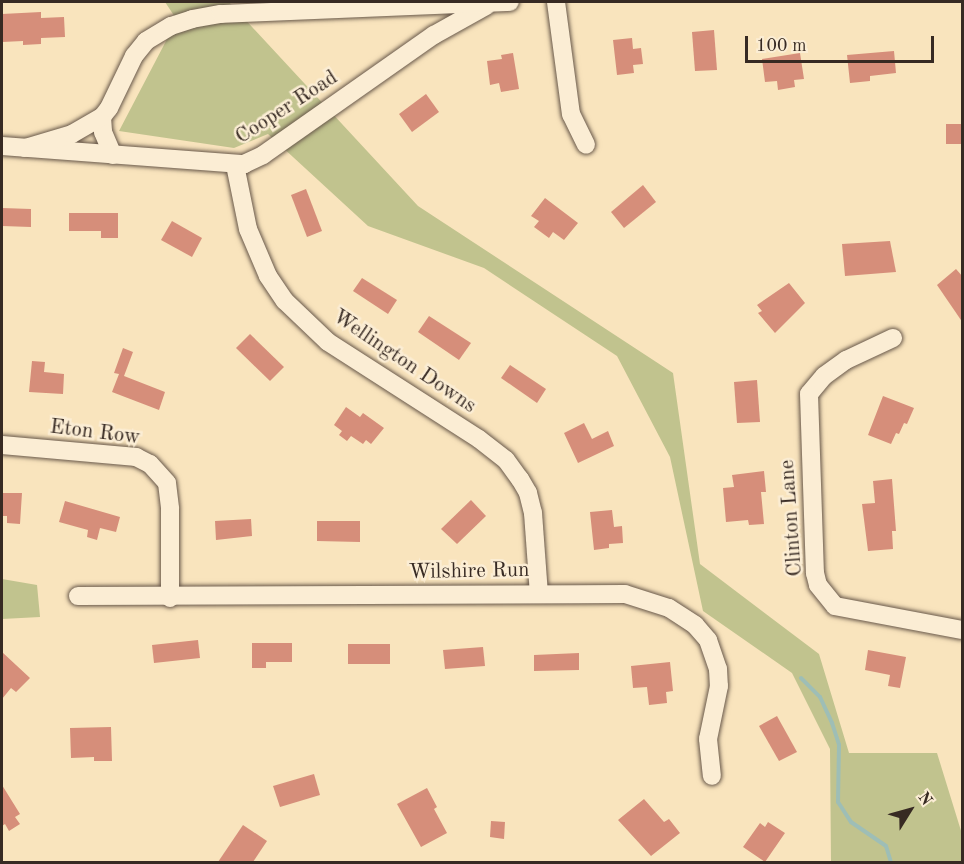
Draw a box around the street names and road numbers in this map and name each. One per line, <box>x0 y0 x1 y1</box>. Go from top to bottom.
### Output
street label: Cooper Road <box>231 66 343 150</box>
street label: Wellington Downs <box>327 305 481 419</box>
street label: Eton Row <box>48 415 142 451</box>
street label: Clinton Lane <box>775 459 809 577</box>
street label: Wilshire Run <box>408 558 530 586</box>

